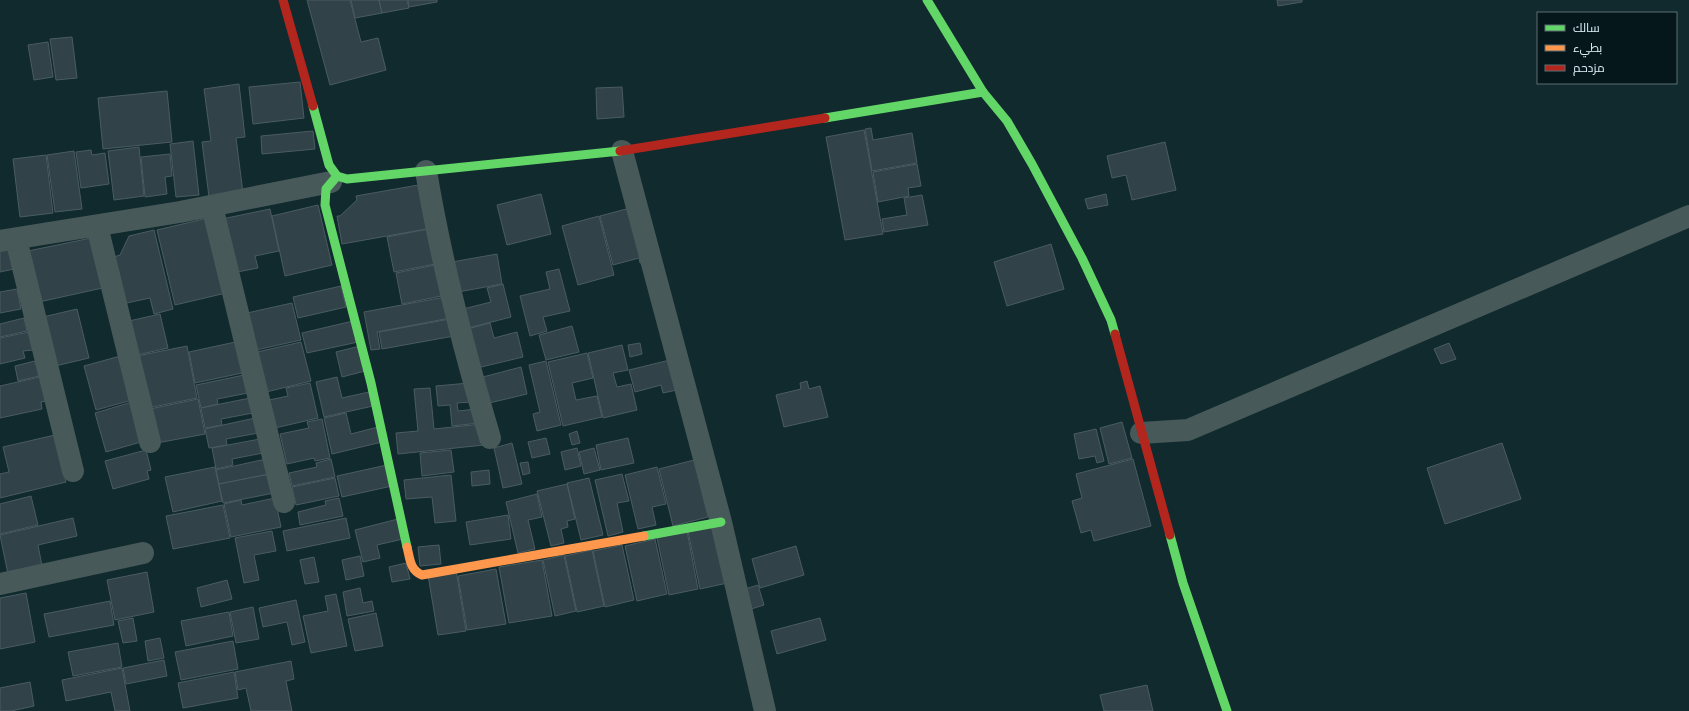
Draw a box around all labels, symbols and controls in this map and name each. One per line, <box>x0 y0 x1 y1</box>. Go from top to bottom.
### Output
legend <box>1537 12 1677 84</box>
text: سالك <box>1573 21 1600 35</box>
text: بطيء <box>1573 41 1602 58</box>
text: مزدحم <box>1573 61 1605 76</box>

